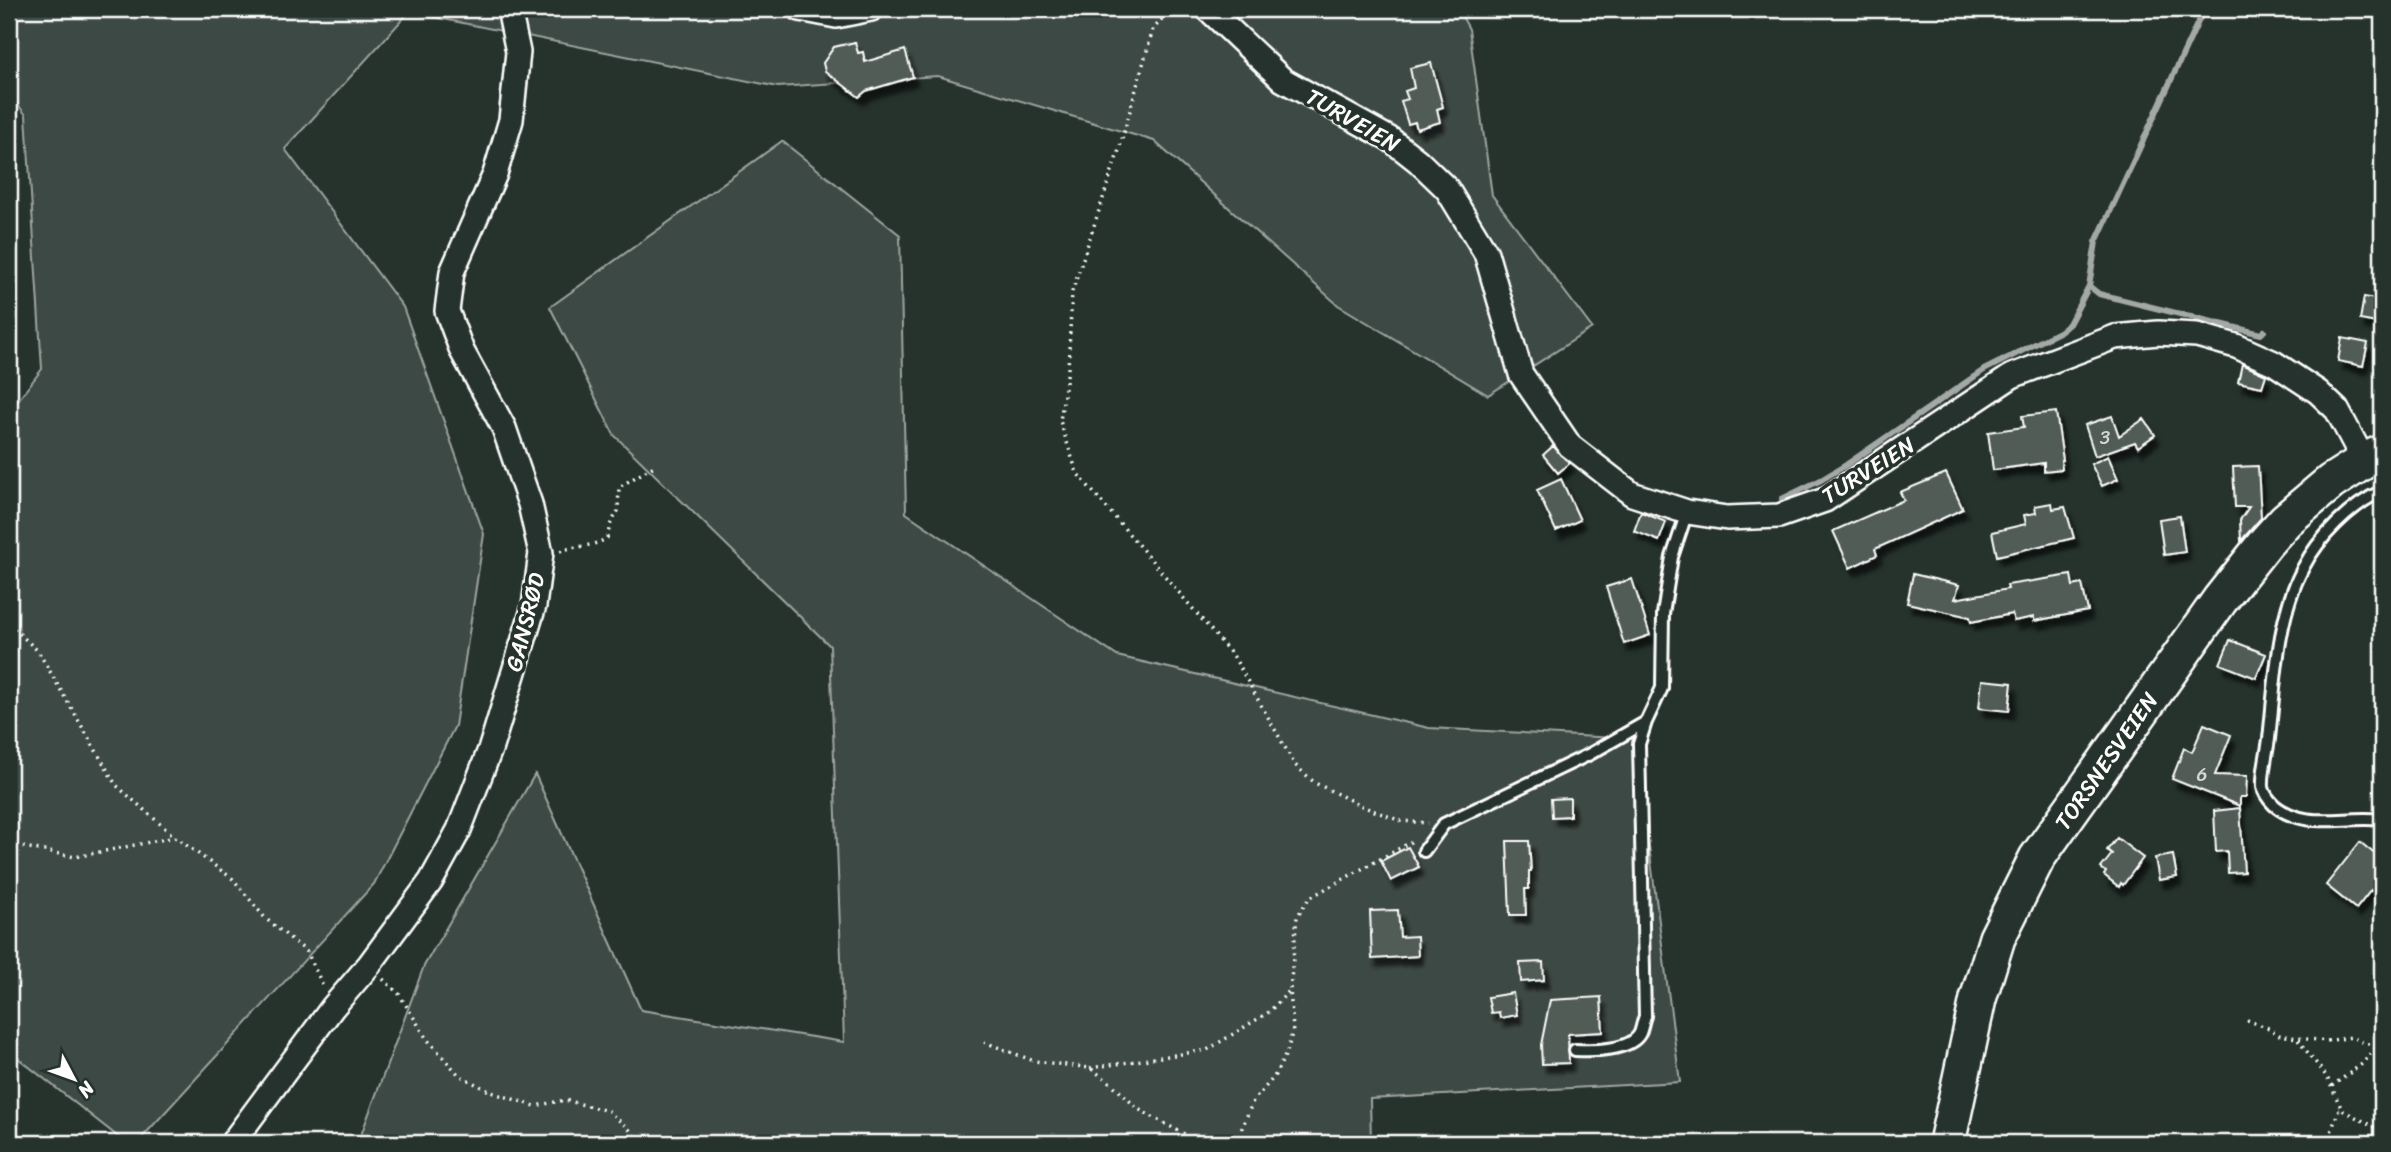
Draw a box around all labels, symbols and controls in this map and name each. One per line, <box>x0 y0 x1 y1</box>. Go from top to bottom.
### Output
street label: TURVEIEN <box>1297 77 1408 164</box>
house number: 3 <box>2100 421 2111 454</box>
street label: TURVEIEN <box>1813 425 1923 515</box>
street label: GANSRØD <box>493 568 558 676</box>
street label: TORSNESVEIEN <box>2043 683 2170 839</box>
house number: 6 <box>2197 758 2207 791</box>
north arrow <box>38 1044 108 1114</box>
text: N <box>69 1073 104 1106</box>

